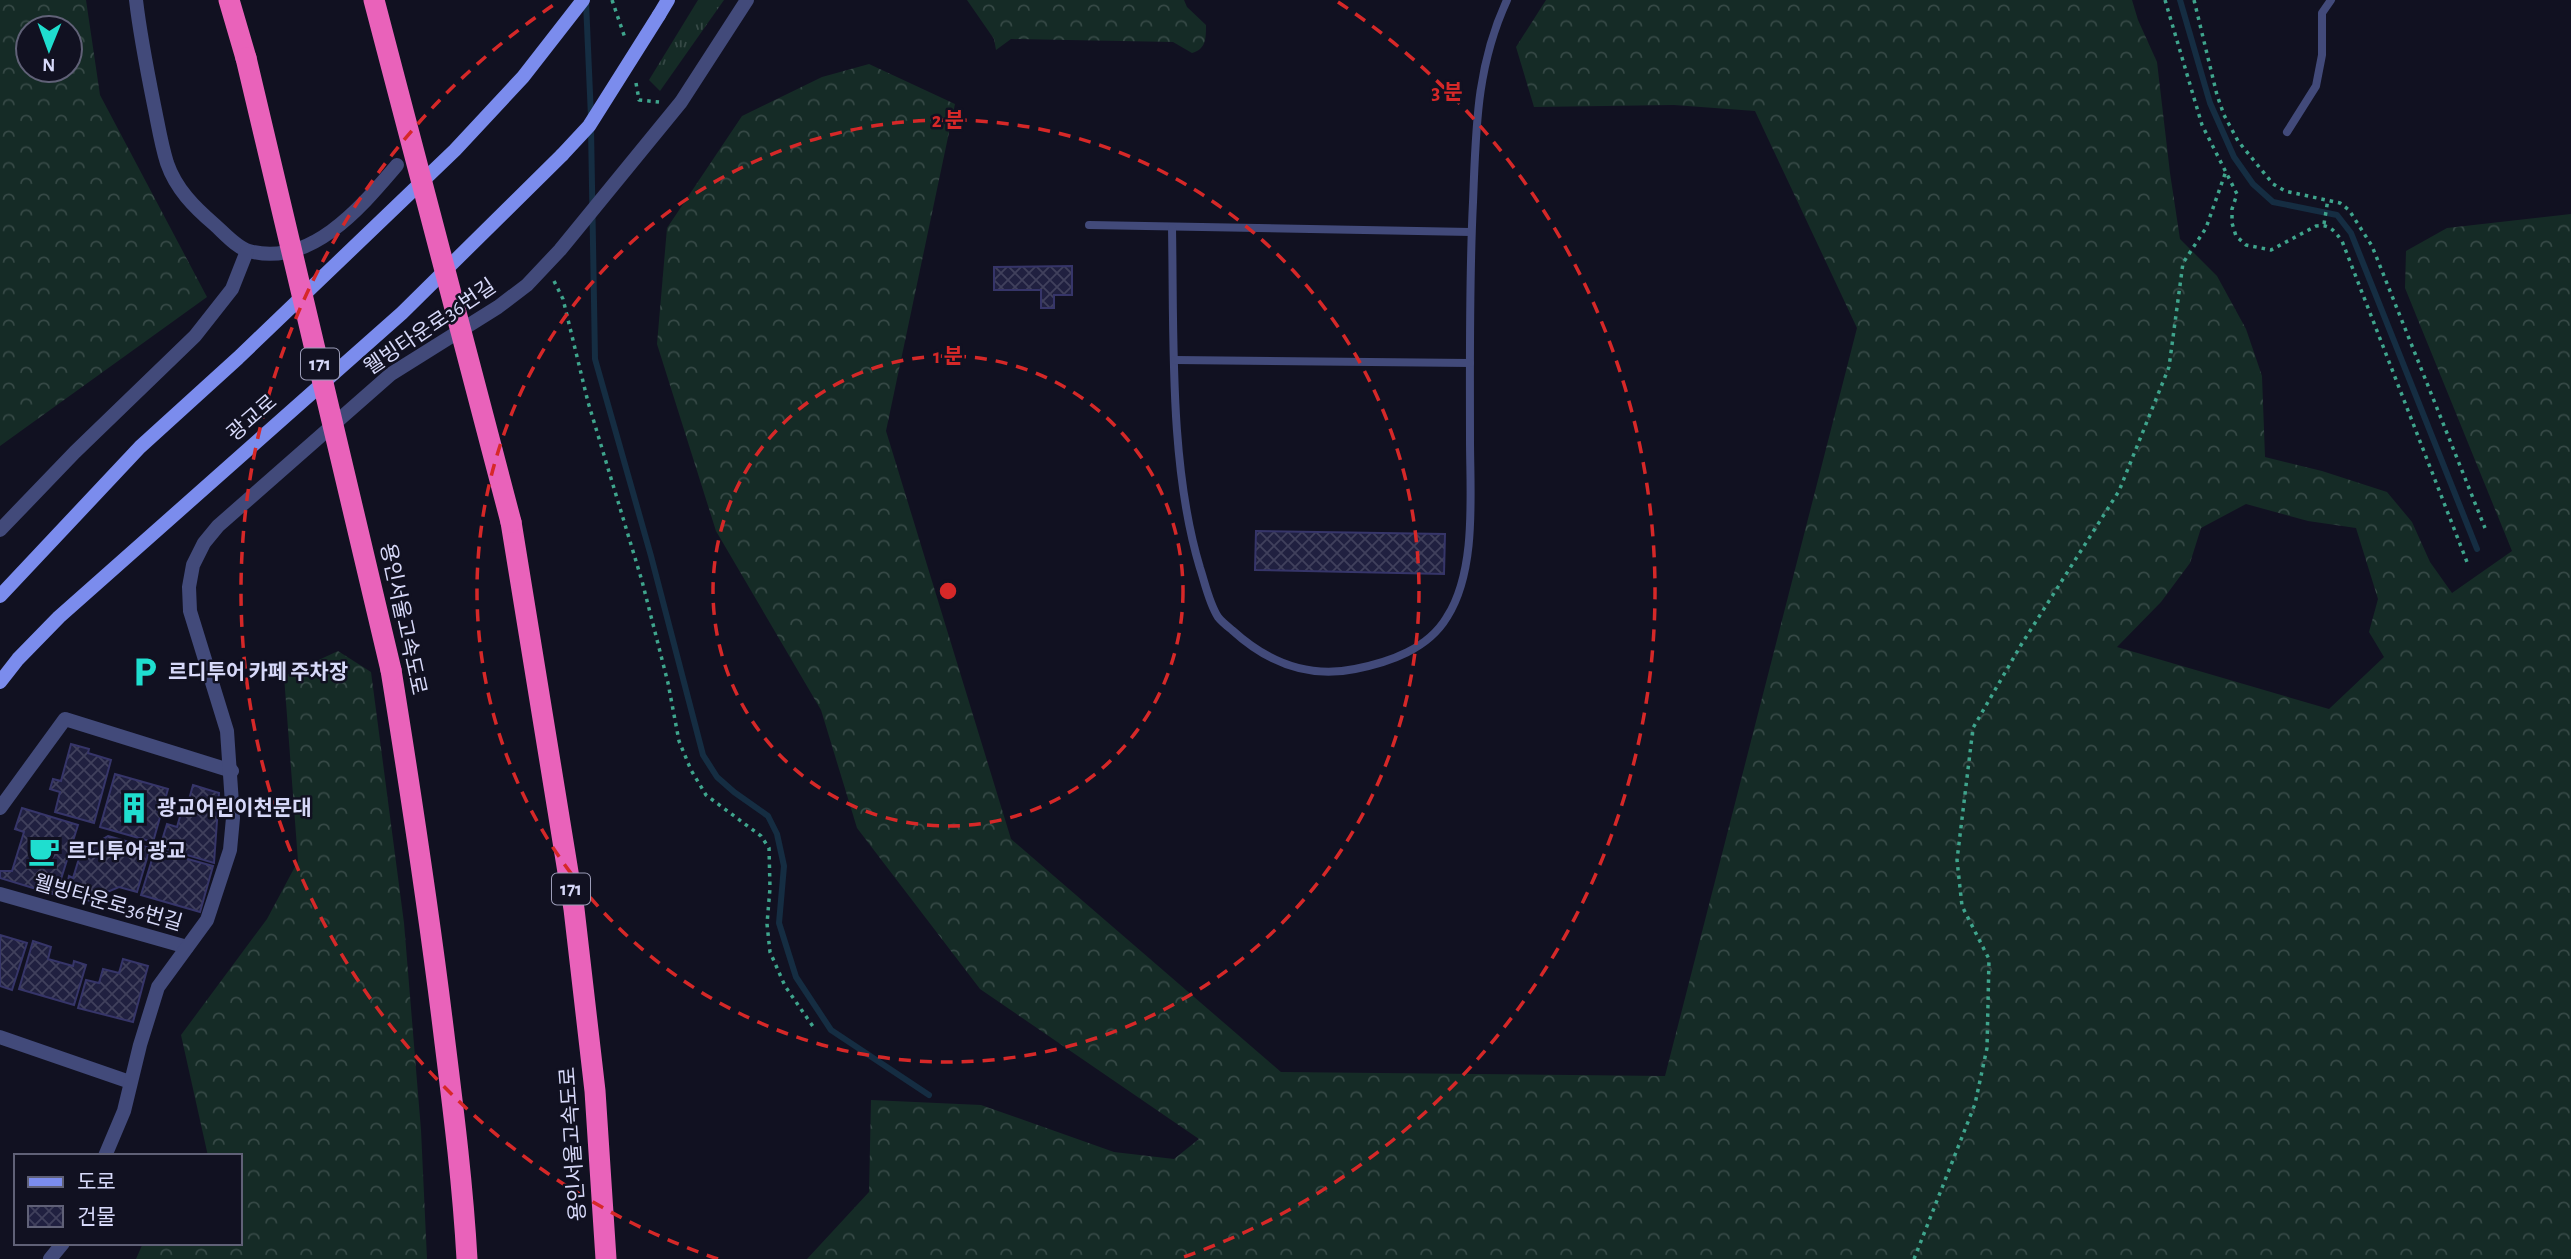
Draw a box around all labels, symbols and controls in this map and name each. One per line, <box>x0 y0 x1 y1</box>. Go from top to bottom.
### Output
north arrow <box>14 14 84 84</box>
text: N <box>42 55 56 74</box>
text: 3 분 <box>1431 82 1463 103</box>
text: 2 분 <box>932 110 964 131</box>
street label: 웰빙타운로36번길 <box>360 274 500 379</box>
text: 1 분 <box>933 346 963 367</box>
road number: 171 <box>301 348 339 380</box>
street label: 광교로 <box>223 390 281 445</box>
street label: 용인서울고속도로 <box>377 541 430 697</box>
centre of rings <box>936 579 960 603</box>
parking icon: 르디투어 카페 주차장 <box>128 655 162 689</box>
place label: 르디투어 카페 주차장 <box>168 661 348 683</box>
building icon: 광교어린이천문대 <box>117 791 151 825</box>
place label: 광교어린이천문대 <box>157 797 312 819</box>
cafe icon: 르디투어 광교 <box>27 834 61 868</box>
place label: 르디투어 광교 <box>67 840 186 862</box>
street label: 웰빙타운로36번길 <box>31 871 185 934</box>
road number: 171 <box>552 874 590 904</box>
street label: 용인서울고속도로 <box>556 1066 589 1222</box>
legend <box>14 1154 242 1245</box>
text: 도로 <box>77 1172 116 1193</box>
text: 건물 <box>77 1206 116 1228</box>

